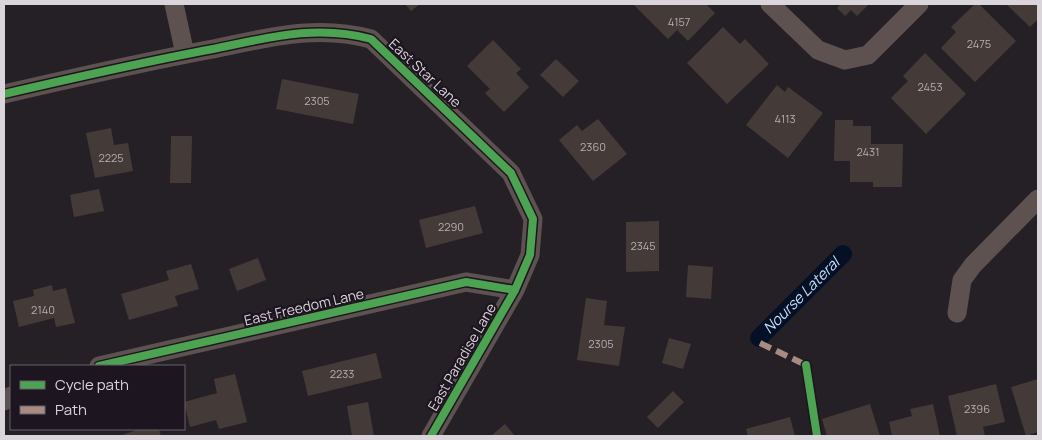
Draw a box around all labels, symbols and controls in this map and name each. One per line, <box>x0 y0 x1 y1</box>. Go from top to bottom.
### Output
house number: 4157 <box>668 14 690 29</box>
street label: East Star Lane <box>385 34 466 111</box>
house number: 2475 <box>967 36 991 51</box>
house number: 2453 <box>918 79 942 94</box>
house number: 2305 <box>304 93 330 108</box>
house number: 4113 <box>774 111 796 126</box>
house number: 2360 <box>580 139 606 154</box>
house number: 2431 <box>857 144 879 159</box>
house number: 2225 <box>98 150 124 165</box>
house number: 2290 <box>438 219 464 234</box>
house number: 2345 <box>630 238 656 253</box>
water label: Nourse Lateral <box>758 251 846 338</box>
street label: East Freedom Lane <box>242 283 366 330</box>
street label: East Paradise Lane <box>423 299 500 414</box>
house number: 2140 <box>31 302 55 317</box>
house number: 2305 <box>588 336 614 351</box>
legend <box>10 365 185 430</box>
house number: 2233 <box>330 366 354 381</box>
text: Cycle path <box>55 374 129 395</box>
text: Path <box>55 399 87 420</box>
house number: 2396 <box>964 401 990 416</box>

